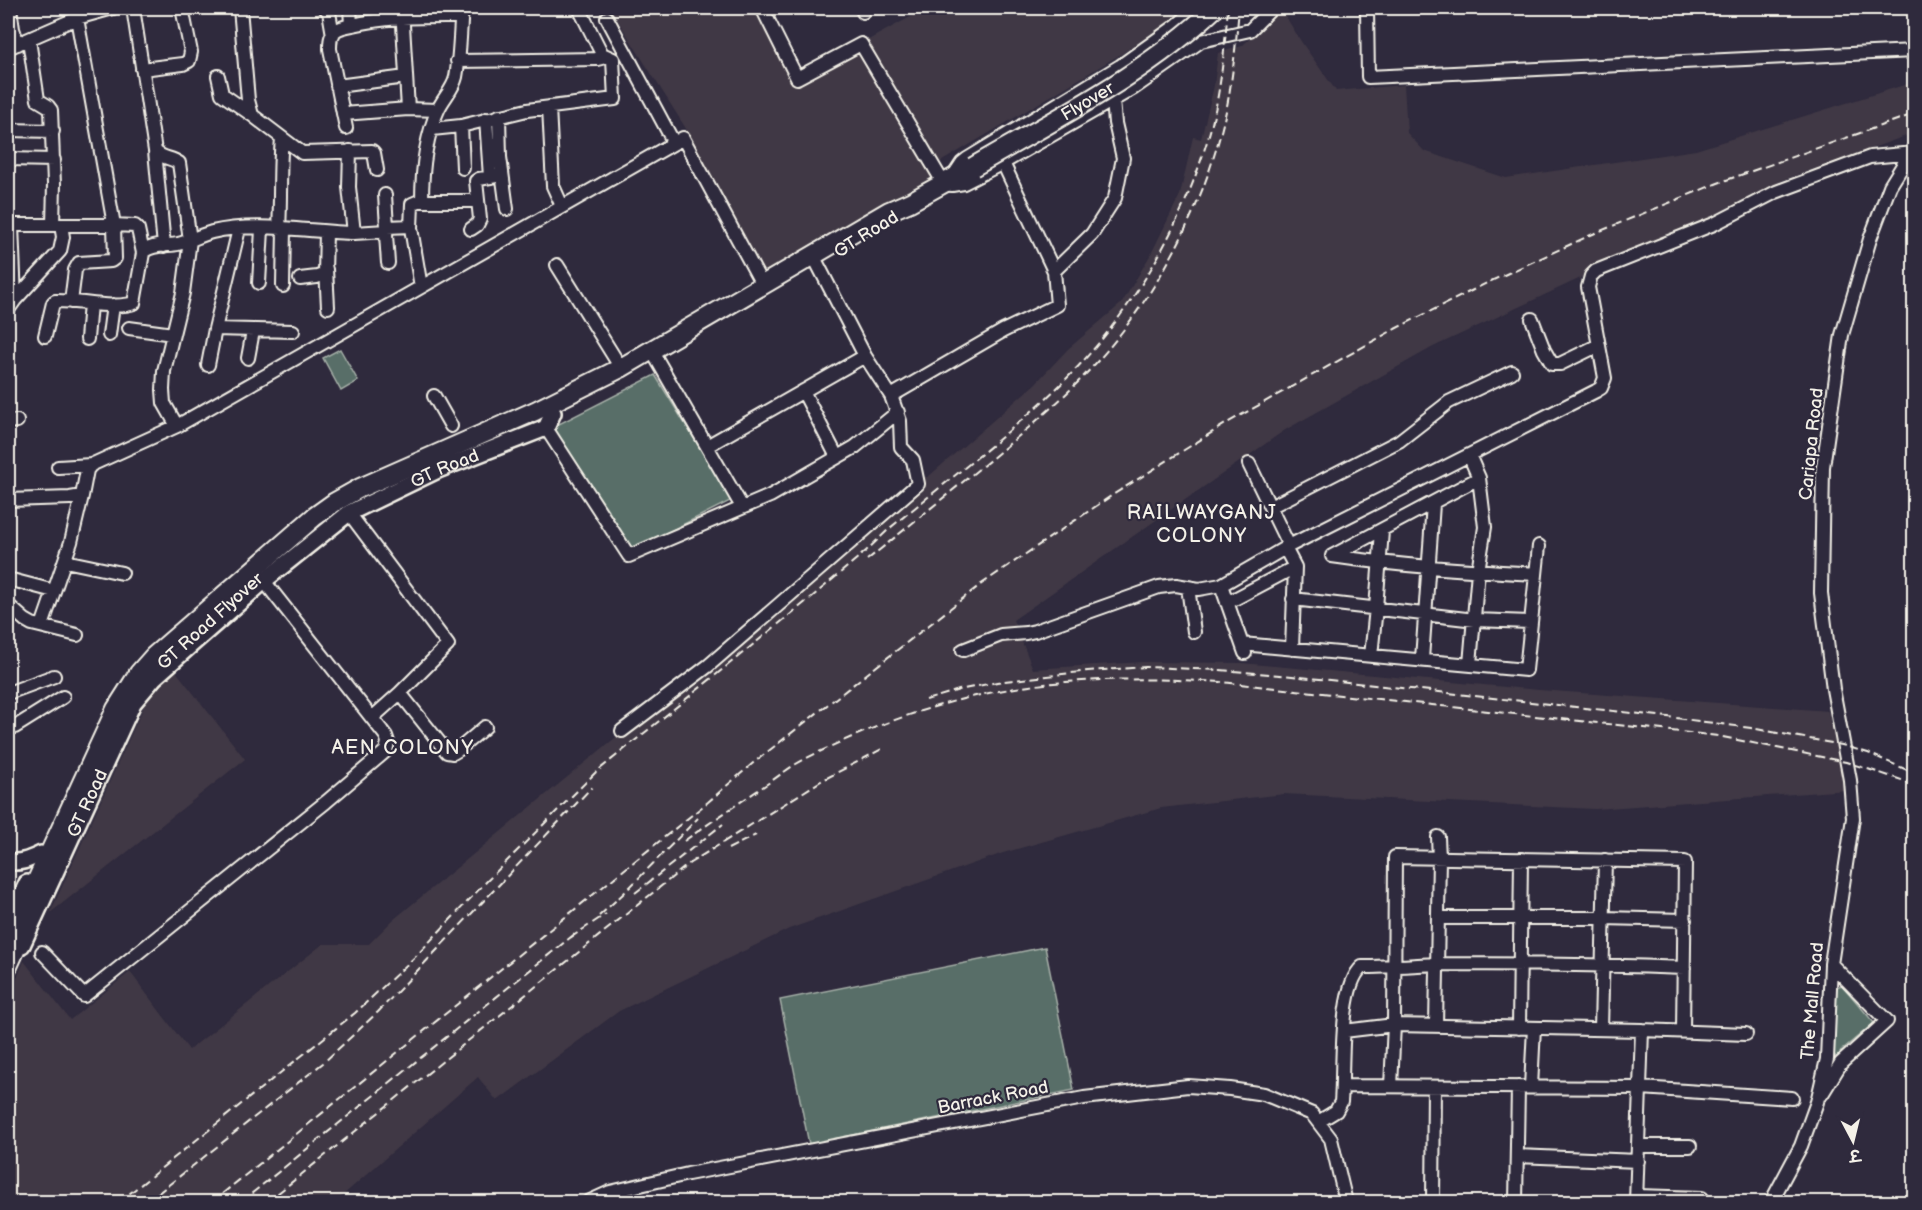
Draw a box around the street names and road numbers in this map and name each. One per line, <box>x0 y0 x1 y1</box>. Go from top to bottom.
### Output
street label: Flyover <box>1057 77 1118 125</box>
street label: GT Road <box>830 206 902 262</box>
street label: Cariapa Road <box>1795 387 1828 501</box>
street label: GT Road <box>407 445 482 493</box>
street label: GT Road Flyover <box>153 568 268 674</box>
street label: GT Road <box>63 766 112 841</box>
street label: The Mall Road <box>1797 941 1828 1061</box>
street label: Barrack Road <box>936 1076 1050 1118</box>

